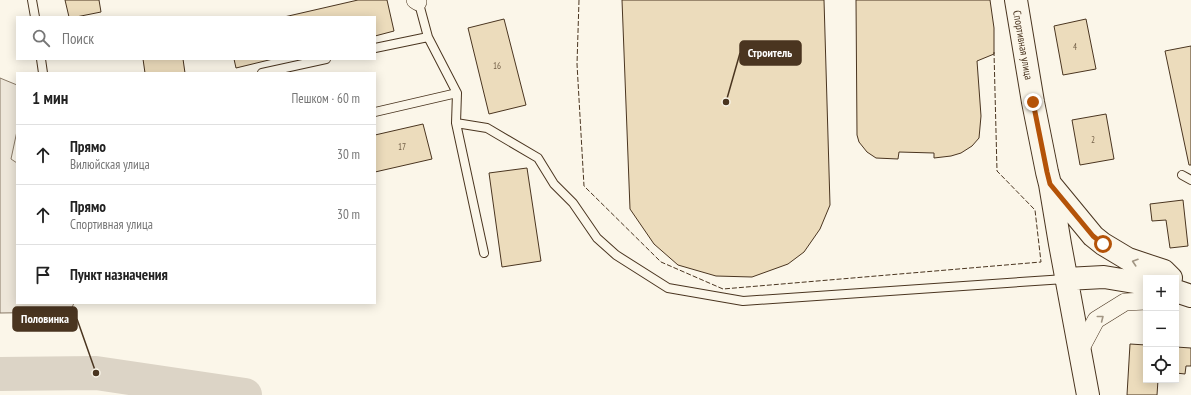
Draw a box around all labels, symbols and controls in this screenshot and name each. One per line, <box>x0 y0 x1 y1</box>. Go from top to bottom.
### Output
street label: Спортивная улица <box>1010 9 1036 81</box>
search box <box>16 16 376 60</box>
icon: search <box>30 27 52 49</box>
text: Поиск <box>62 29 94 48</box>
callout: Строитель <box>740 41 801 65</box>
house number: 4 <box>1073 41 1077 52</box>
text: Строитель <box>748 45 792 60</box>
house number: 16 <box>493 60 501 71</box>
text: 1 мин <box>32 87 68 109</box>
text: Пешком · 60 m <box>292 90 360 107</box>
route end <box>1024 93 1042 111</box>
house number: 2 <box>1091 134 1095 145</box>
text: Прямо <box>70 137 106 156</box>
house number: 17 <box>398 141 406 152</box>
icon: ahead <box>32 144 54 166</box>
text: 30 m <box>337 146 360 163</box>
text: Вилюйская улица <box>70 156 150 173</box>
text: Прямо <box>70 197 106 216</box>
icon: ahead <box>32 204 54 226</box>
text: 30 m <box>337 206 360 223</box>
text: Спортивная улица <box>70 216 153 233</box>
route start <box>1094 235 1112 253</box>
one-way arrow <box>1132 258 1139 266</box>
icon: arrive <box>32 264 54 286</box>
text: Пункт назначения <box>70 265 168 284</box>
map controls <box>1143 275 1179 383</box>
button: + <box>1143 275 1179 311</box>
callout: Половинка <box>13 307 77 331</box>
text: Половинка <box>21 311 69 326</box>
button: − <box>1143 311 1179 347</box>
one-way arrow <box>1096 316 1103 323</box>
button: locate <box>1143 347 1179 383</box>

